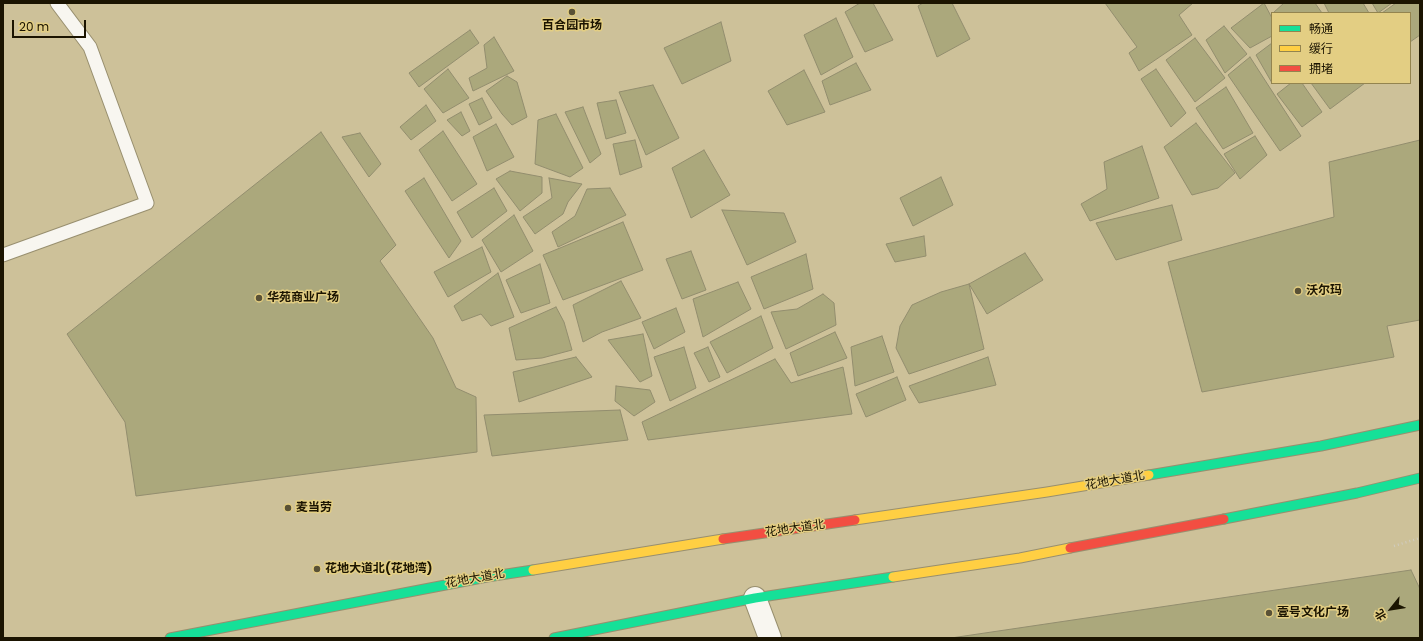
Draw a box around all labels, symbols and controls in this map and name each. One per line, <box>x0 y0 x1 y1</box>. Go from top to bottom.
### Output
marker: 百合园市场 <box>567 7 577 17</box>
scale bar <box>14 12 88 38</box>
legend <box>1271 12 1411 84</box>
text: 20 m <box>19 18 49 35</box>
place label: 百合园市场 <box>542 19 602 33</box>
text: 畅通 <box>1309 20 1333 37</box>
text: 缓行 <box>1309 40 1333 57</box>
text: 拥堵 <box>1309 60 1333 77</box>
place label: 沃尔玛 <box>1306 284 1342 298</box>
marker: 沃尔玛 <box>1293 286 1303 296</box>
place label: 华苑商业广场 <box>267 291 339 305</box>
marker: 华苑商业广场 <box>254 293 264 303</box>
street label: 花地大道北 <box>1084 469 1146 493</box>
place label: 麦当劳 <box>296 501 332 515</box>
marker: 麦当劳 <box>283 503 293 513</box>
street label: 花地大道北 <box>764 518 826 540</box>
place label: 花地大道北(花地湾) <box>325 562 432 576</box>
marker: 花地大道北(花地湾) <box>312 564 322 574</box>
street label: 花地大道北 <box>444 567 506 591</box>
north arrow <box>1371 589 1411 629</box>
place label: 壹号文化广场 <box>1277 606 1349 620</box>
text: 北 <box>1371 606 1390 624</box>
marker: 壹号文化广场 <box>1264 608 1274 618</box>

